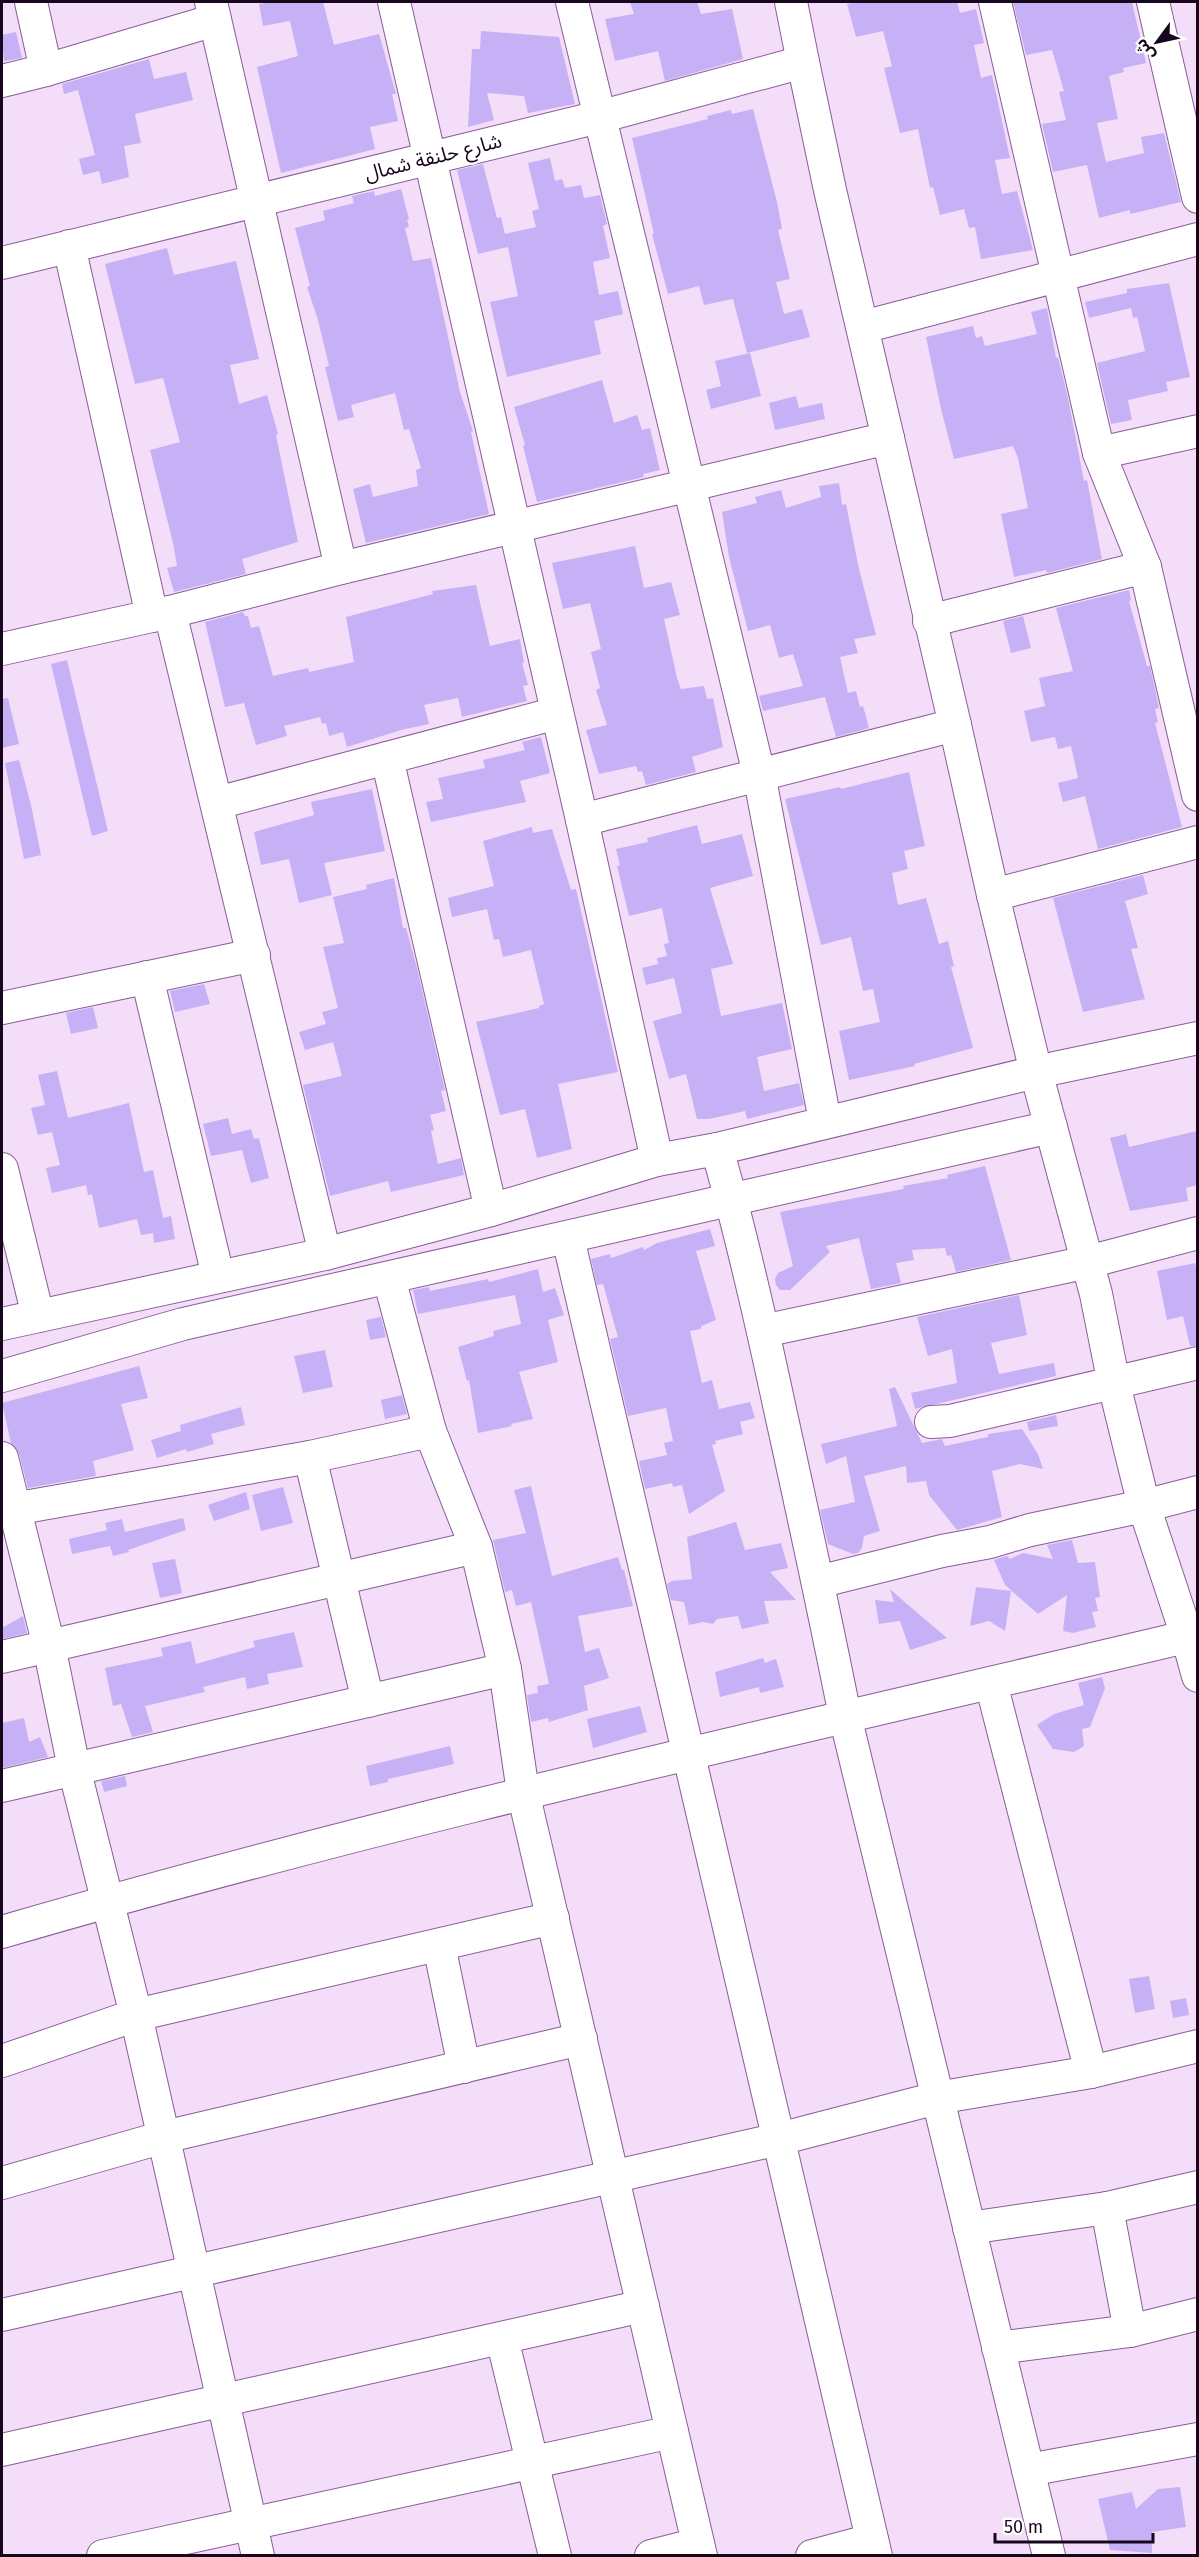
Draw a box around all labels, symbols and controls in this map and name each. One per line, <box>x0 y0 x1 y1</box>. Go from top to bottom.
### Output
north arrow <box>1127 12 1187 72</box>
text: ش <box>1131 35 1159 64</box>
street label: شارع حلنقة شمال <box>362 128 505 189</box>
scale bar <box>995 2506 1152 2544</box>
text: 50 m <box>1004 2516 1043 2538</box>

